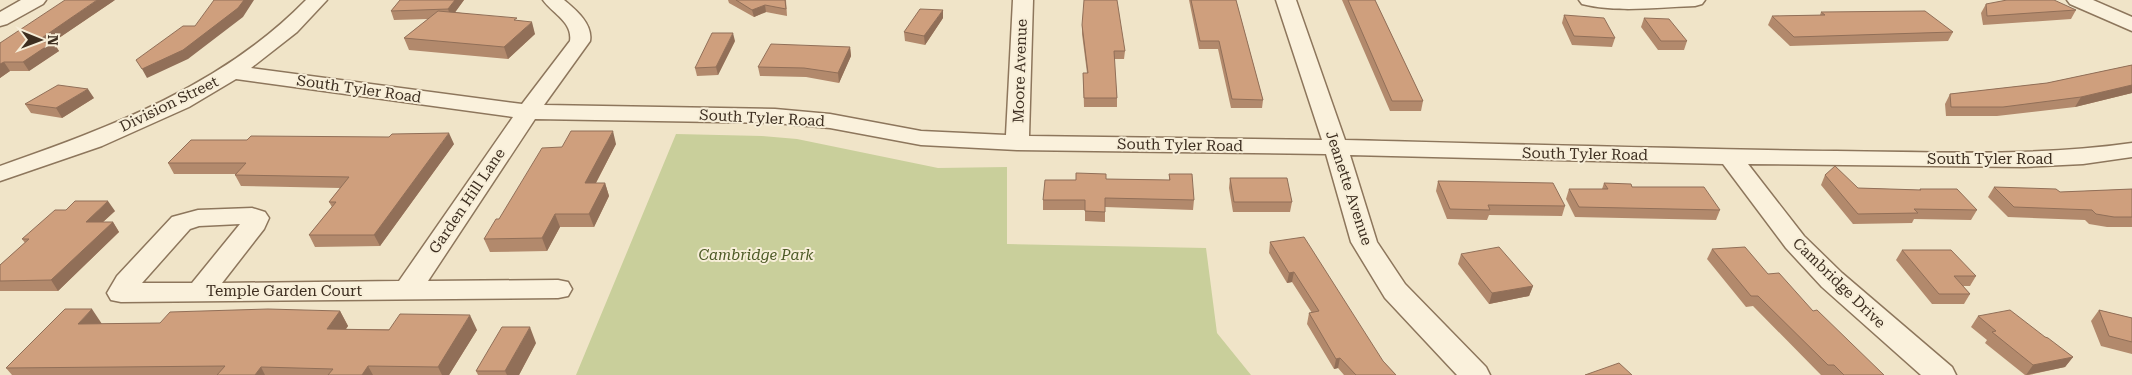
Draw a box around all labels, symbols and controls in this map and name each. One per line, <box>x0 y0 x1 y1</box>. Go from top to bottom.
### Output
north arrow <box>15 15 65 65</box>
street label: Moore Avenue <box>1009 19 1031 123</box>
text: N <box>45 35 61 46</box>
street label: South Tyler Road <box>295 71 423 107</box>
street label: Division Street <box>117 72 222 136</box>
street label: South Tyler Road <box>699 106 826 130</box>
street label: Jeanette Avenue <box>1322 128 1376 248</box>
street label: South Tyler Road <box>1117 135 1243 155</box>
street label: South Tyler Road <box>1522 144 1648 164</box>
street label: Garden Hill Lane <box>425 145 509 257</box>
street label: South Tyler Road <box>1927 150 2053 168</box>
street label: Cambridge Drive <box>1789 234 1889 332</box>
park label: Cambridge Park <box>698 246 814 264</box>
street label: Temple Garden Court <box>206 282 362 300</box>

